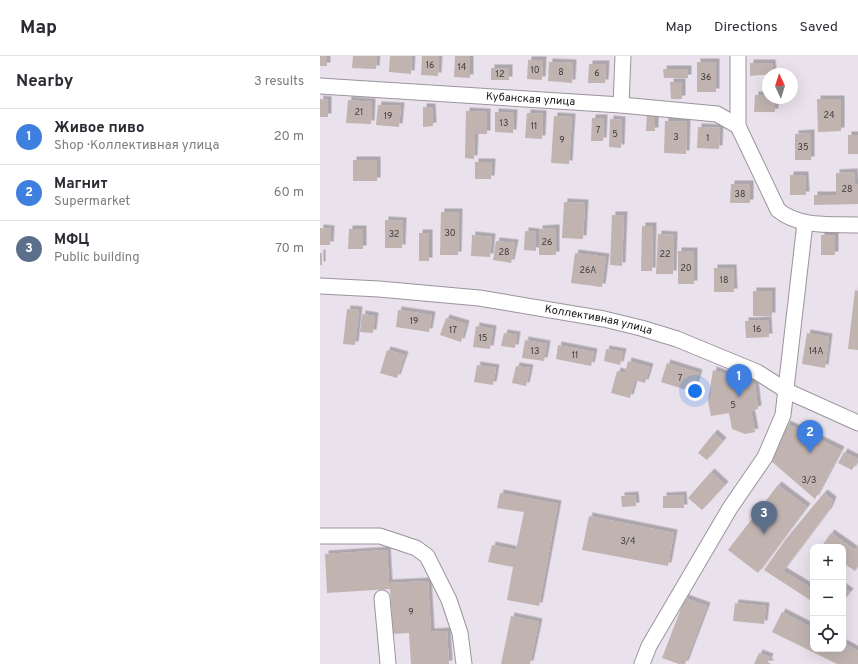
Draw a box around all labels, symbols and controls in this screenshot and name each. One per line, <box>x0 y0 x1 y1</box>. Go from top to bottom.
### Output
text: Map <box>20 16 57 40</box>
text: Map <box>666 19 692 36</box>
text: Directions <box>714 19 778 36</box>
text: Saved <box>800 19 838 36</box>
house number: 16 <box>426 60 434 71</box>
house number: 14 <box>458 62 467 73</box>
house number: 10 <box>530 65 540 76</box>
house number: 8 <box>558 67 564 78</box>
house number: 6 <box>594 68 600 79</box>
north arrow <box>762 68 798 104</box>
house number: 12 <box>496 69 504 80</box>
text: Nearby <box>16 71 73 93</box>
house number: 36 <box>701 72 711 83</box>
text: 3 results <box>254 74 304 90</box>
street label: Кубанская улица <box>485 89 576 109</box>
house number: 21 <box>355 107 363 118</box>
house number: 24 <box>823 110 835 121</box>
house number: 19 <box>384 111 392 122</box>
house number: 13 <box>500 118 508 129</box>
text: Живое пиво <box>54 119 144 138</box>
house number: 11 <box>531 121 537 132</box>
house number: 7 <box>596 125 601 136</box>
text: 1 <box>26 129 32 145</box>
text: 20 m <box>274 129 304 145</box>
house number: 5 <box>612 129 618 140</box>
house number: 3 <box>673 132 679 143</box>
house number: 1 <box>706 133 710 144</box>
house number: 9 <box>559 135 565 146</box>
text: Shop · Коллективная улица <box>54 138 219 154</box>
house number: 35 <box>797 142 809 153</box>
text: Магнит <box>54 175 107 194</box>
house number: 28 <box>841 184 853 195</box>
text: 2 <box>25 185 33 201</box>
text: 60 m <box>274 185 304 201</box>
house number: 38 <box>735 189 745 200</box>
text: Supermarket <box>54 194 130 210</box>
house number: 30 <box>444 228 456 239</box>
house number: 32 <box>389 229 399 240</box>
text: МФЦ <box>54 231 89 250</box>
house number: 26 <box>542 237 552 248</box>
text: 3 <box>25 241 33 257</box>
text: 70 m <box>275 241 304 257</box>
house number: 28 <box>498 247 510 258</box>
house number: 22 <box>659 249 671 260</box>
text: Public building <box>54 250 140 266</box>
house number: 20 <box>680 263 692 274</box>
house number: 26А <box>580 265 596 276</box>
house number: 18 <box>720 275 728 286</box>
street label: Коллективная улица <box>544 302 654 338</box>
house number: 19 <box>410 316 418 327</box>
house number: 16 <box>753 324 761 335</box>
house number: 17 <box>449 325 457 336</box>
house number: 15 <box>479 333 487 344</box>
house number: 13 <box>531 346 539 357</box>
house number: 14А <box>809 346 823 357</box>
house number: 11 <box>572 350 578 361</box>
pin: 1 <box>726 364 752 397</box>
house number: 7 <box>678 373 683 384</box>
your location <box>685 381 705 401</box>
house number: 5 <box>730 400 736 411</box>
pin: 2 <box>797 420 823 453</box>
house number: 3/3 <box>802 475 816 486</box>
pin: 3 <box>751 501 777 534</box>
house number: 3/4 <box>620 536 636 547</box>
map controls <box>810 544 846 652</box>
button: + <box>810 544 846 580</box>
button: − <box>810 580 846 616</box>
house number: 9 <box>408 607 414 618</box>
button: locate <box>810 616 846 652</box>

